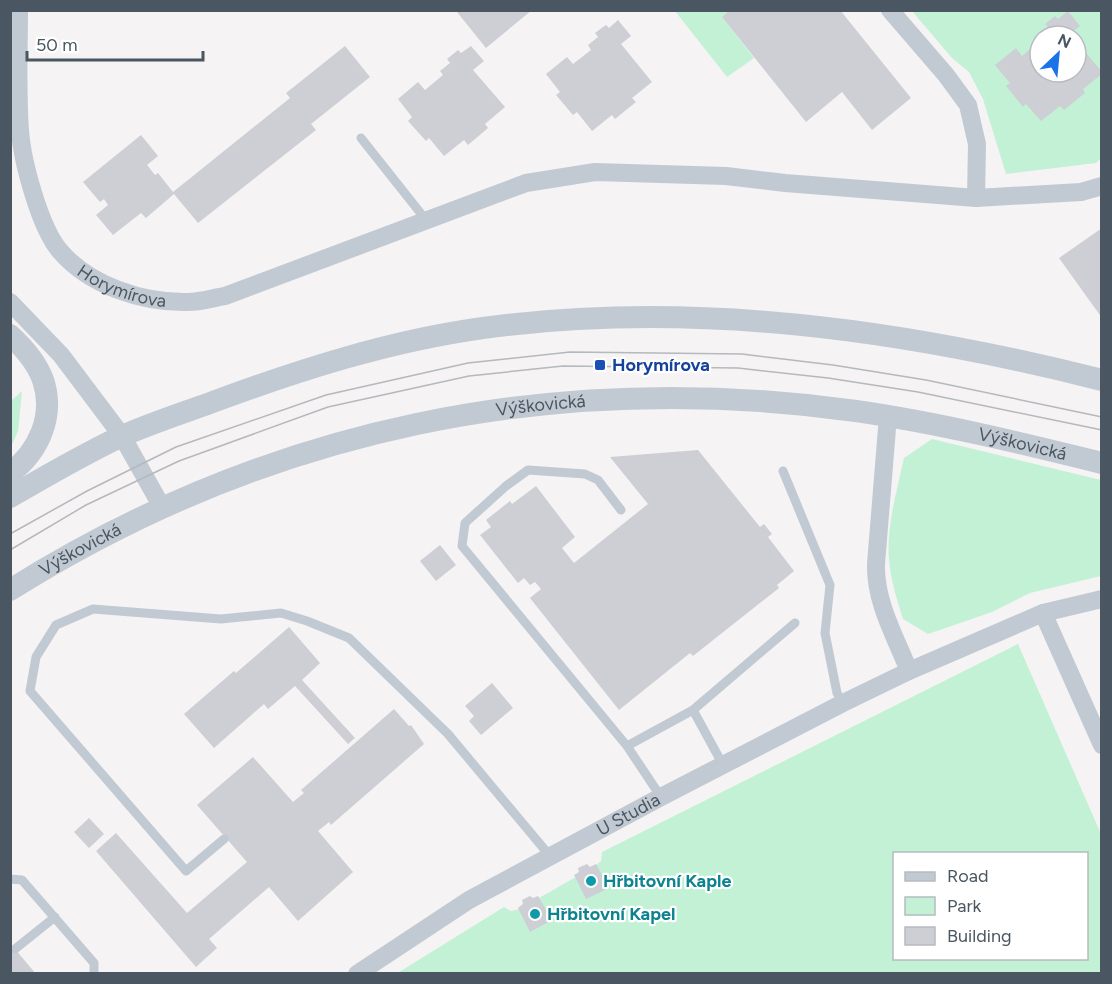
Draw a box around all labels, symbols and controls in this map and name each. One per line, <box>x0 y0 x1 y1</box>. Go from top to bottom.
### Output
scale bar <box>27 24 202 62</box>
north arrow <box>1028 24 1088 84</box>
text: N <box>1055 30 1074 52</box>
text: 50 m <box>36 34 78 56</box>
street label: Horymírova <box>73 260 168 312</box>
place label: Horymírova <box>612 354 710 376</box>
marker: Horymírova <box>593 358 607 372</box>
street label: Výškovická <box>494 390 586 421</box>
street label: Výškovická <box>976 423 1069 465</box>
street label: Výškovická <box>35 518 125 581</box>
street label: U Studia <box>593 789 664 841</box>
legend <box>893 852 1088 960</box>
text: Road <box>947 865 988 887</box>
place label: Hřbitovní Kaple <box>603 870 731 892</box>
marker: Hřbitovní Kaple <box>584 874 598 888</box>
text: Park <box>947 895 982 917</box>
place label: Hřbitovní Kapel <box>547 903 675 925</box>
marker: Hřbitovní Kapel <box>528 907 542 921</box>
text: Building <box>947 925 1012 947</box>

